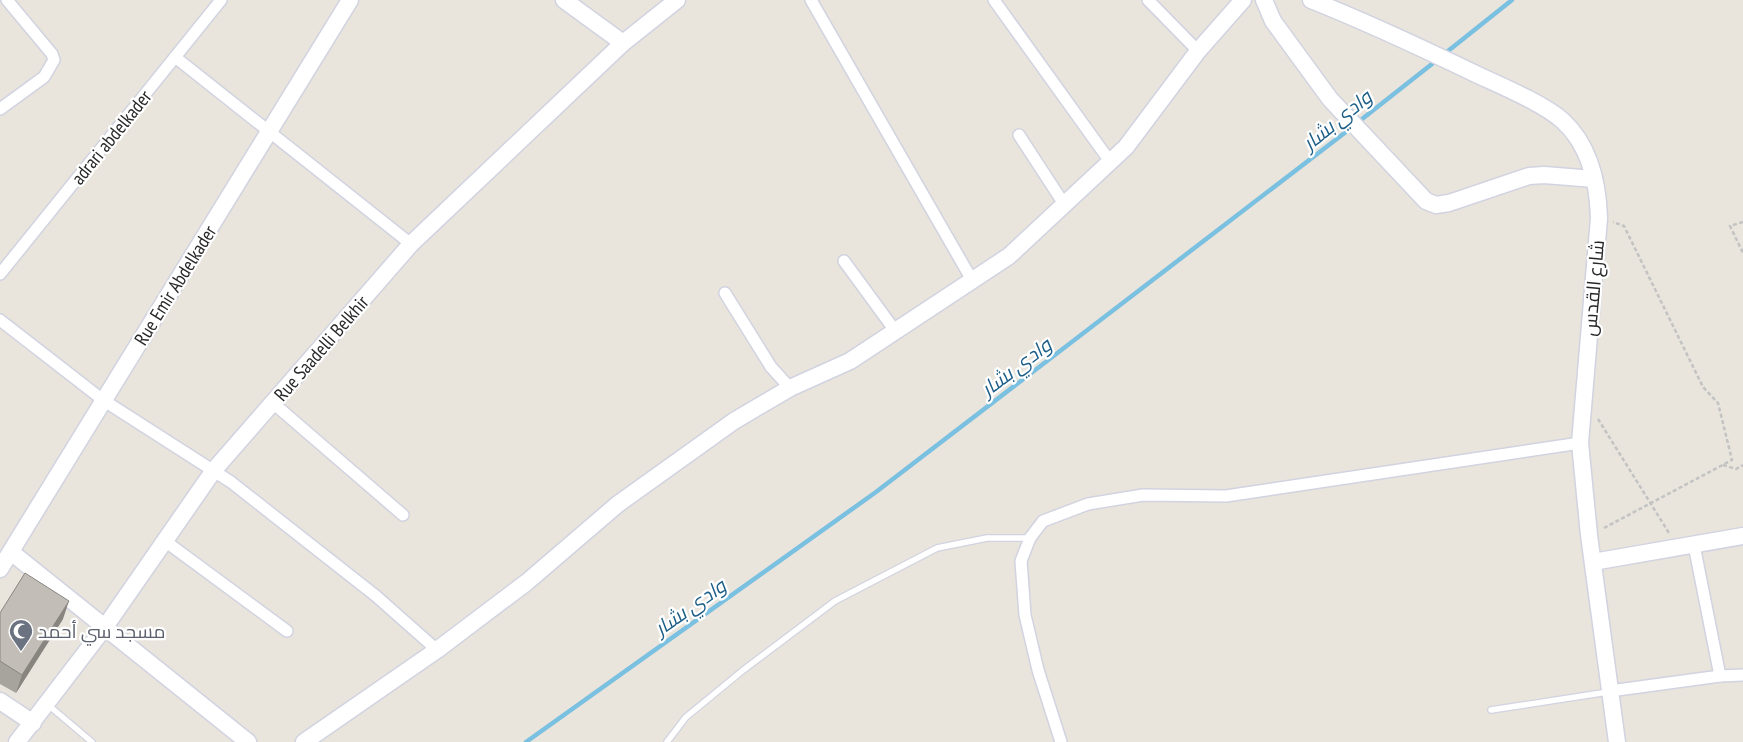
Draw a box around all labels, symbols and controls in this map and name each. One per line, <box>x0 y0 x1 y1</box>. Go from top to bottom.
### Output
water label: وادي بشار <box>1295 83 1380 160</box>
street label: adrari abdelkader <box>66 84 157 189</box>
street label: Rue Emir Abdelkader <box>129 220 222 349</box>
street label: شارع القدس <box>1577 239 1611 337</box>
street label: Rue Saadelli Belkhir <box>269 290 374 406</box>
water label: وادي بشار <box>973 331 1059 406</box>
water label: وادي بشار <box>647 572 734 645</box>
mosque icon: مسجد سي أحمد <box>8 618 34 652</box>
place label: مسجد سي أحمد <box>38 619 166 646</box>

